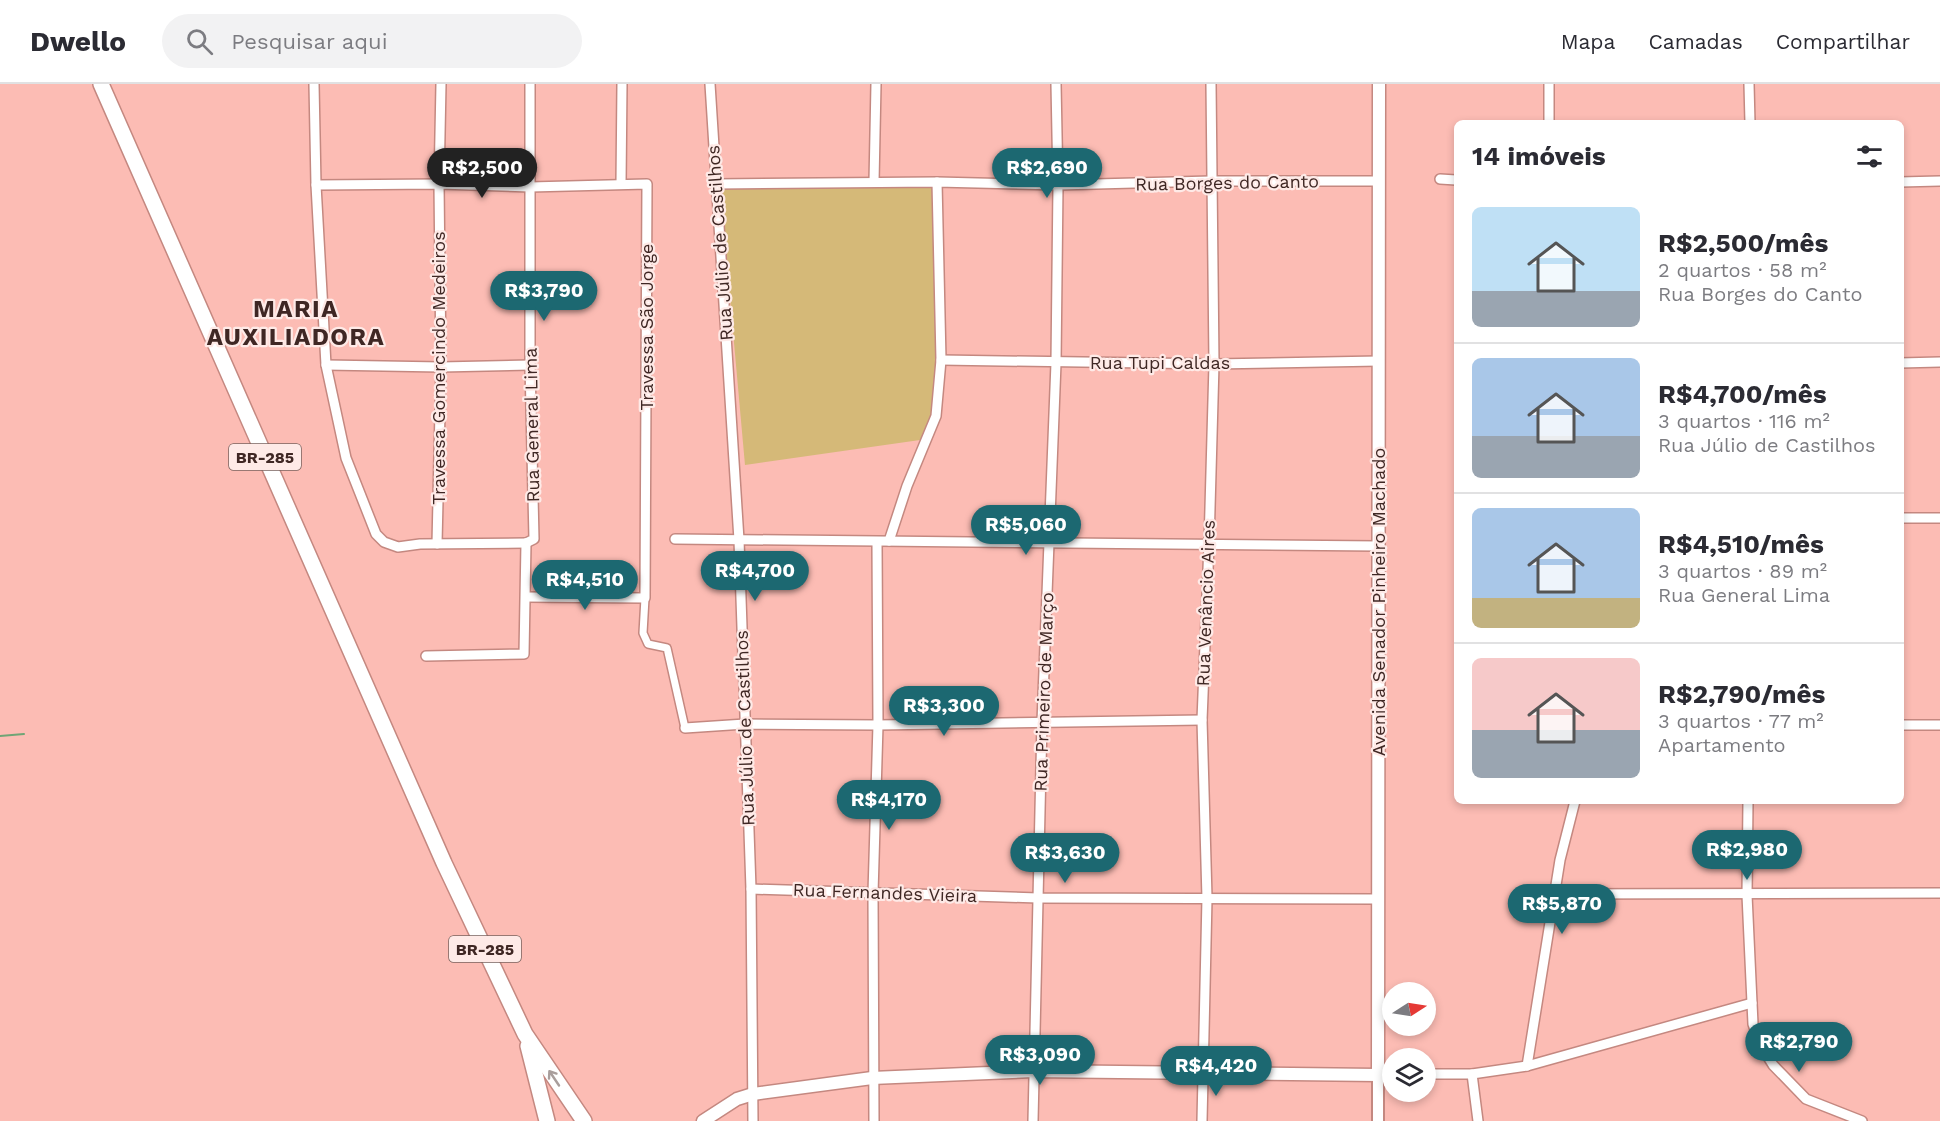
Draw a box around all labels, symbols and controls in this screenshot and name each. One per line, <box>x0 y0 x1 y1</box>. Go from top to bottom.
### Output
search box <box>162 14 582 68</box>
text: Dwello <box>30 25 126 58</box>
icon: search <box>183 25 216 58</box>
text: Pesquisar aqui <box>231 29 388 54</box>
text: Mapa <box>1561 29 1615 54</box>
text: Camadas <box>1648 29 1743 54</box>
text: Compartilhar <box>1776 29 1910 54</box>
icon: filters <box>1853 140 1886 173</box>
text: 14 imóveis <box>1472 141 1606 171</box>
street label: Rua Júlio de Castilhos <box>702 145 737 341</box>
pin: R$2,500 <box>427 148 537 199</box>
pin: R$2,690 <box>992 148 1102 199</box>
text: R$2,500 <box>441 155 523 179</box>
text: R$2,690 <box>1006 155 1088 179</box>
street label: Rua Borges do Canto <box>1135 170 1319 195</box>
text: R$2,500/mês <box>1658 228 1828 258</box>
street label: Travessa Gomercindo Medeiros <box>428 231 449 505</box>
icon: home <box>1520 231 1592 303</box>
street label: Travessa São Jorge <box>636 244 657 411</box>
text: 2 quartos · 58 m² <box>1658 258 1826 282</box>
pin: R$3,790 <box>489 271 599 322</box>
text: R$3,790 <box>504 278 584 302</box>
text: Rua Borges do Canto <box>1658 282 1862 306</box>
district label: MARIA AUXILIADORA <box>207 295 385 351</box>
street label: Rua General Lima <box>520 347 543 503</box>
street label: Rua Tupi Caldas <box>1090 352 1230 373</box>
text: R$4,700/mês <box>1658 379 1827 409</box>
icon: home <box>1520 382 1592 454</box>
text: 3 quartos · 116 m² <box>1658 409 1830 433</box>
text: Rua Júlio de Castilhos <box>1658 433 1876 457</box>
road number: BR-285 <box>229 444 301 470</box>
street label: Avenida Senador Pinheiro Machado <box>1368 448 1389 756</box>
pin: R$5,060 <box>971 505 1081 556</box>
text: R$5,060 <box>985 512 1067 536</box>
street label: Rua Venâncio Aires <box>1192 519 1219 687</box>
text: R$4,510/mês <box>1658 529 1824 559</box>
icon: home <box>1520 532 1592 604</box>
pin: R$4,700 <box>700 551 810 602</box>
text: R$4,700 <box>715 558 795 582</box>
text: 3 quartos · 89 m² <box>1658 559 1827 583</box>
pin: R$4,510 <box>530 560 640 611</box>
text: R$4,510 <box>546 567 624 591</box>
text: Rua General Lima <box>1658 583 1830 607</box>
street label: Rua Primeiro de Março <box>1030 592 1057 792</box>
street label: Rua Júlio de Castilhos <box>731 630 758 826</box>
text: R$2,790/mês <box>1658 679 1825 709</box>
icon: home <box>1520 682 1592 754</box>
pin: R$3,300 <box>889 686 999 737</box>
text: R$3,300 <box>903 693 985 717</box>
text: 3 quartos · 77 m² <box>1658 709 1824 733</box>
text: Apartamento <box>1658 733 1786 757</box>
pin: R$4,170 <box>834 780 944 831</box>
text: R$4,170 <box>851 787 927 811</box>
pin: R$2,980 <box>1692 830 1802 881</box>
pin: R$3,630 <box>1010 833 1120 884</box>
text: R$2,980 <box>1706 837 1788 861</box>
text: R$3,630 <box>1024 840 1106 864</box>
street label: Rua Fernandes Vieira <box>792 879 978 906</box>
pin: R$5,870 <box>1507 884 1617 935</box>
text: R$5,870 <box>1522 891 1602 915</box>
road number: BR-285 <box>449 936 521 962</box>
north arrow <box>1382 982 1436 1036</box>
map controls <box>1382 982 1436 1102</box>
pin: R$2,790 <box>1744 1022 1854 1073</box>
text: R$2,790 <box>1759 1029 1839 1053</box>
pin: R$3,090 <box>985 1035 1095 1086</box>
text: R$3,090 <box>999 1042 1081 1066</box>
pin: R$4,420 <box>1161 1046 1271 1097</box>
button: layers <box>1382 1048 1436 1102</box>
text: R$4,420 <box>1175 1053 1257 1077</box>
one-way arrow <box>548 1069 561 1086</box>

